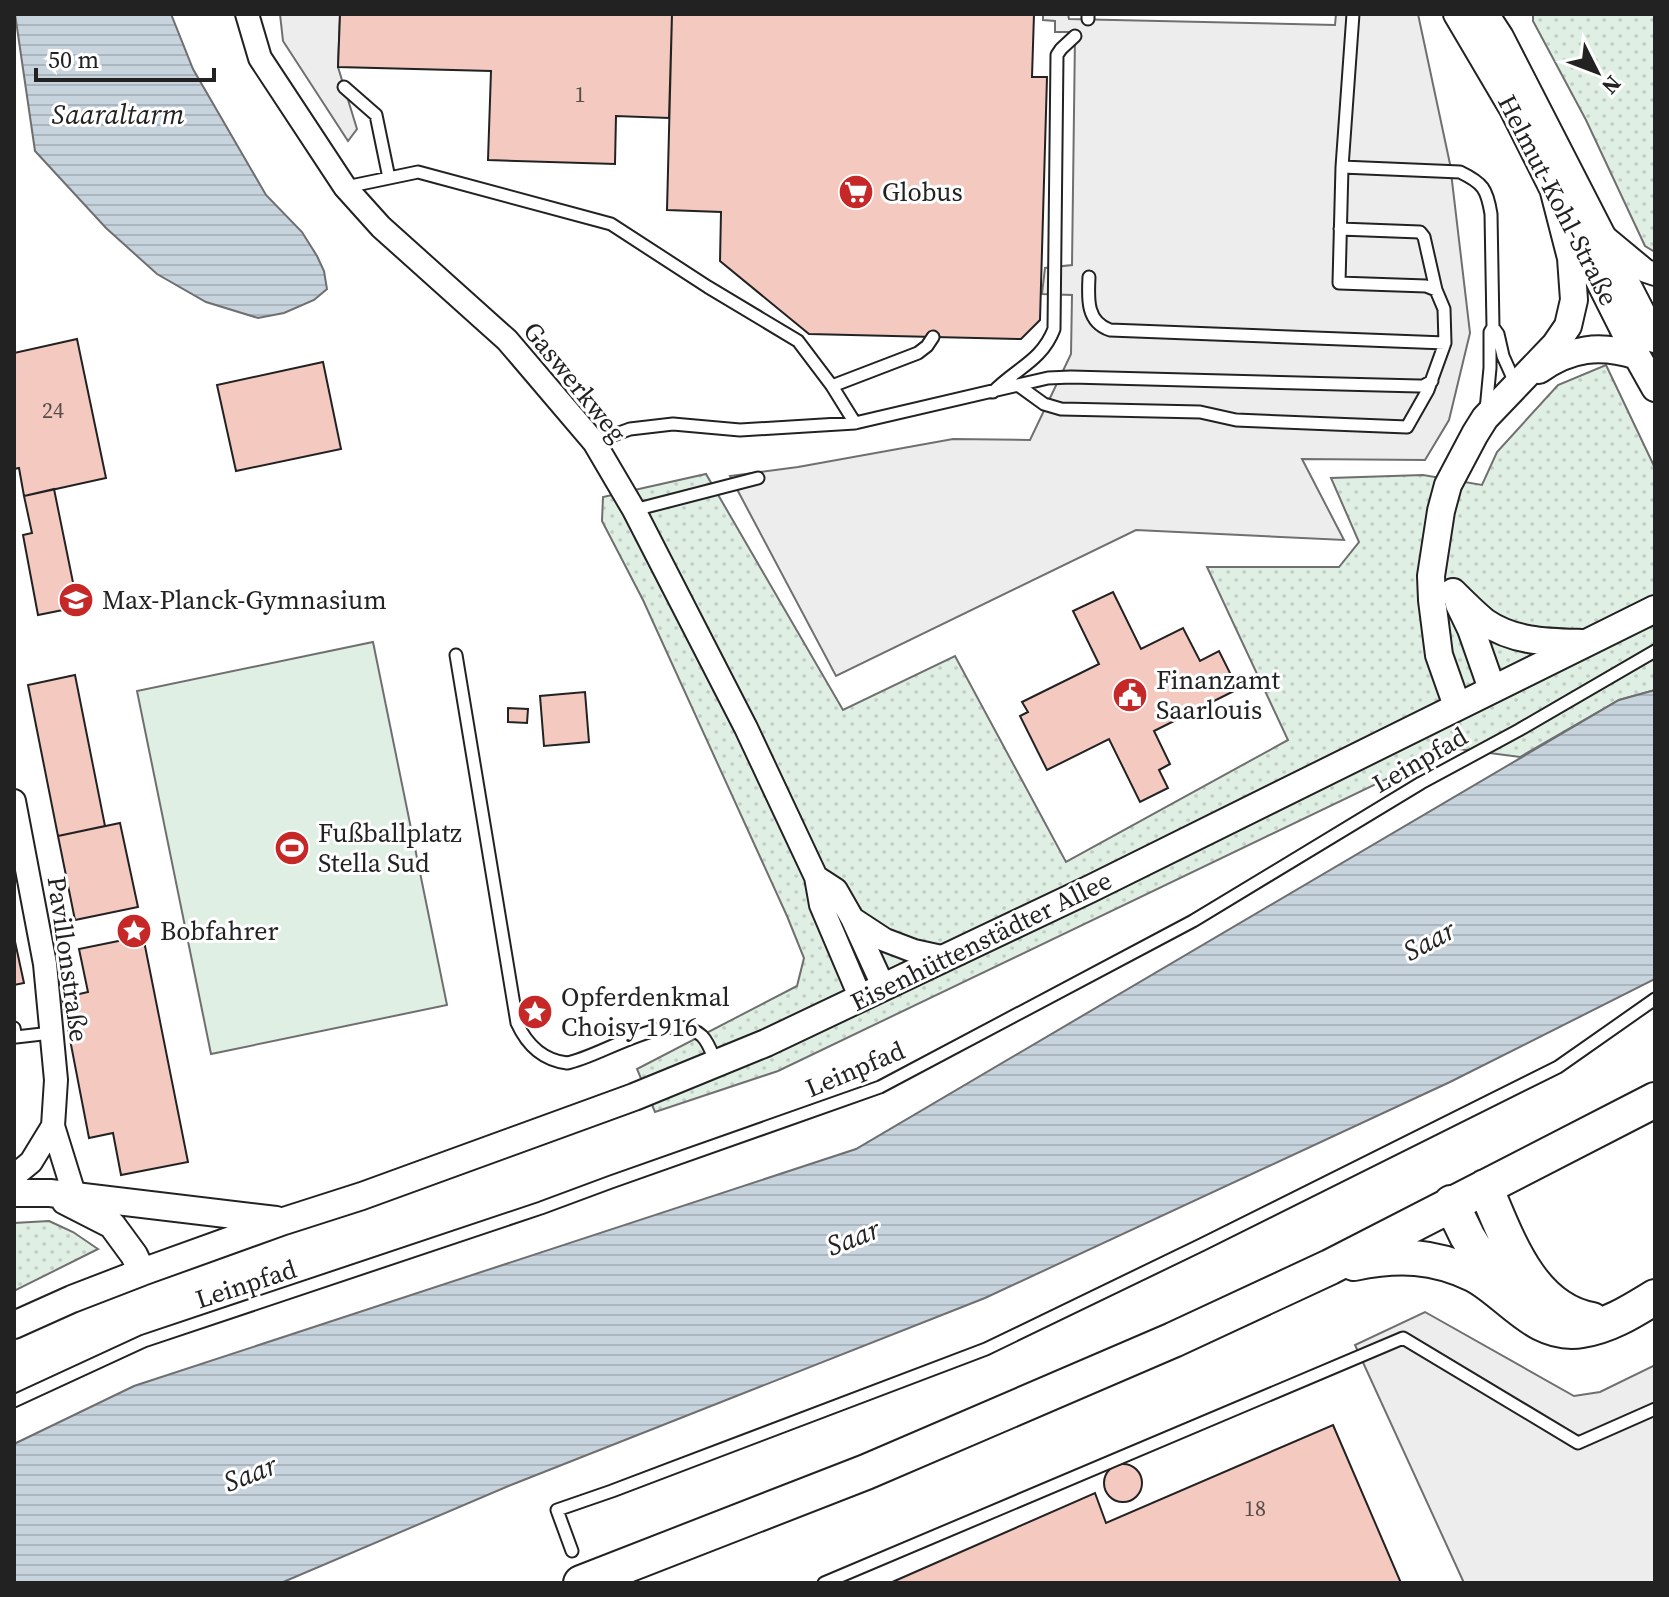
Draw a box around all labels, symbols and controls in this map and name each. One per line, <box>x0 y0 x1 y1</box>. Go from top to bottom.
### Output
scale bar <box>36 32 214 82</box>
north arrow <box>1557 32 1637 112</box>
text: 50 m <box>48 43 99 76</box>
text: N <box>1595 69 1628 101</box>
house number: 1 <box>574 79 586 109</box>
street label: Helmut-Kohl-Straße <box>1489 88 1627 312</box>
water label: Saaraltarm <box>52 95 185 133</box>
supermarket icon: Globus <box>837 173 875 211</box>
place label: Globus <box>882 174 963 210</box>
street label: Gaswerkweg <box>515 314 635 450</box>
house number: 24 <box>42 395 64 425</box>
school or university icon: Max-Planck-Gymnasium <box>57 581 95 619</box>
place label: Max-Planck-Gymnasium <box>102 582 387 618</box>
place label: Finanzamt Saarlouis <box>1156 662 1280 728</box>
public building icon: Finanzamt Saarlouis <box>1111 676 1149 714</box>
street label: Leinpfad <box>1366 718 1474 802</box>
place label: Fußballplatz Stella Sud <box>318 815 462 881</box>
sports icon: Fußballplatz Stella Sud <box>273 829 311 867</box>
street label: Eisenhüttenstädter Allee <box>844 862 1118 1020</box>
street label: Pavillonstraße <box>39 874 97 1044</box>
water label: Saar <box>1396 910 1463 970</box>
place icon: Bobfahrer <box>115 912 153 950</box>
place label: Bobfahrer <box>160 913 278 949</box>
place label: Opferdenkmal Choisy 1916 <box>561 979 730 1045</box>
place icon: Opferdenkmal Choisy 1916 <box>516 993 554 1031</box>
street label: Leinpfad <box>800 1032 910 1106</box>
water label: Saar <box>821 1209 886 1264</box>
street label: Leinpfad <box>191 1251 301 1317</box>
water label: Saar <box>218 1445 283 1500</box>
house number: 18 <box>1244 1493 1266 1523</box>

